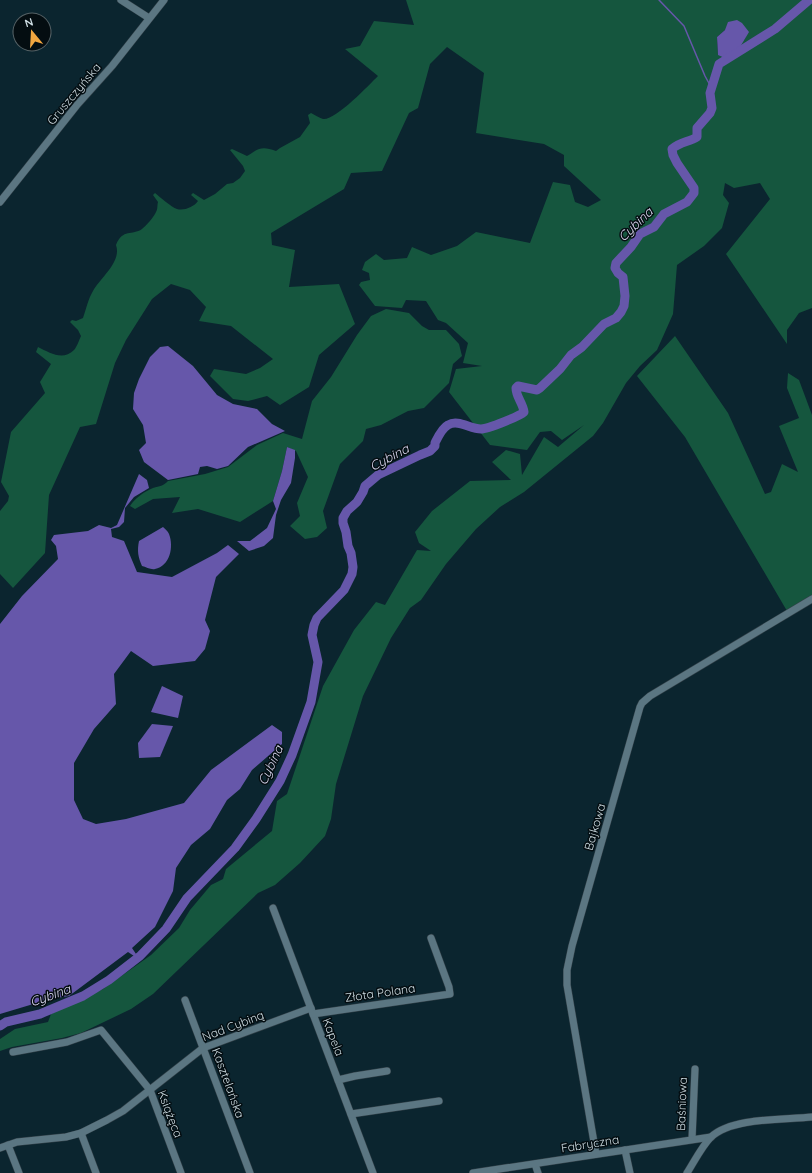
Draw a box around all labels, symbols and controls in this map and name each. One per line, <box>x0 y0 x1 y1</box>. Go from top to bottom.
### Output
north arrow <box>12 12 52 52</box>
text: N <box>23 15 35 30</box>
street label: Gruszczyńska <box>43 60 104 128</box>
water label: Cybina <box>614 203 656 244</box>
water label: Cybina <box>367 440 412 474</box>
water label: Cybina <box>254 742 287 787</box>
street label: Bajkowa <box>581 802 608 852</box>
water label: Cybina <box>28 980 73 1010</box>
street label: Złota Polana <box>344 980 416 1005</box>
street label: Nad Cybiną <box>200 1007 266 1044</box>
street label: Kapela <box>319 1016 348 1058</box>
street label: Kasztelańska <box>209 1046 248 1120</box>
street label: Baśniowa <box>673 1077 690 1131</box>
street label: Książęca <box>155 1088 186 1140</box>
street label: Fabryczna <box>560 1132 620 1156</box>

